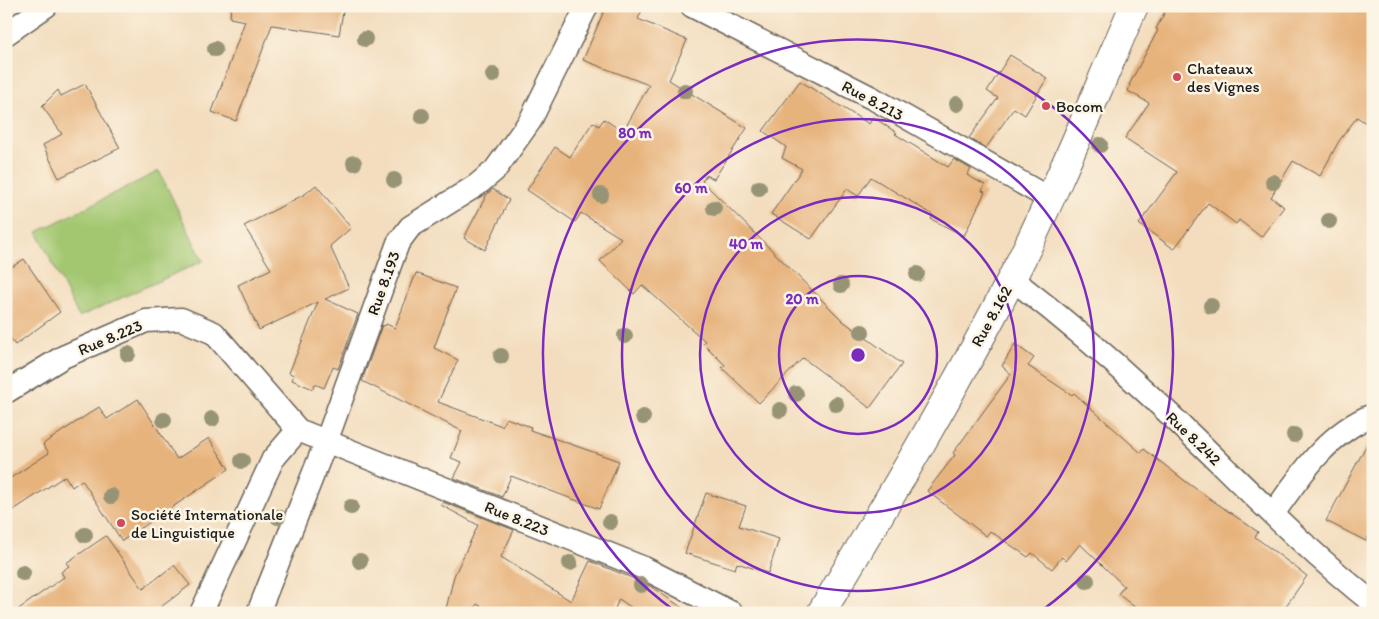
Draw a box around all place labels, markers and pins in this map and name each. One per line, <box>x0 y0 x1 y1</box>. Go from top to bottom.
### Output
place label: Chateaux des Vignes <box>1187 59 1260 96</box>
marker: Chateaux des Vignes <box>1171 71 1183 83</box>
place label: Bocom <box>1056 97 1103 116</box>
marker: Bocom <box>1040 100 1052 112</box>
centre of rings <box>849 346 867 364</box>
place label: Société Internationale de Linguistique <box>131 505 283 542</box>
marker: Société Internationale de Linguistique <box>115 517 127 529</box>

